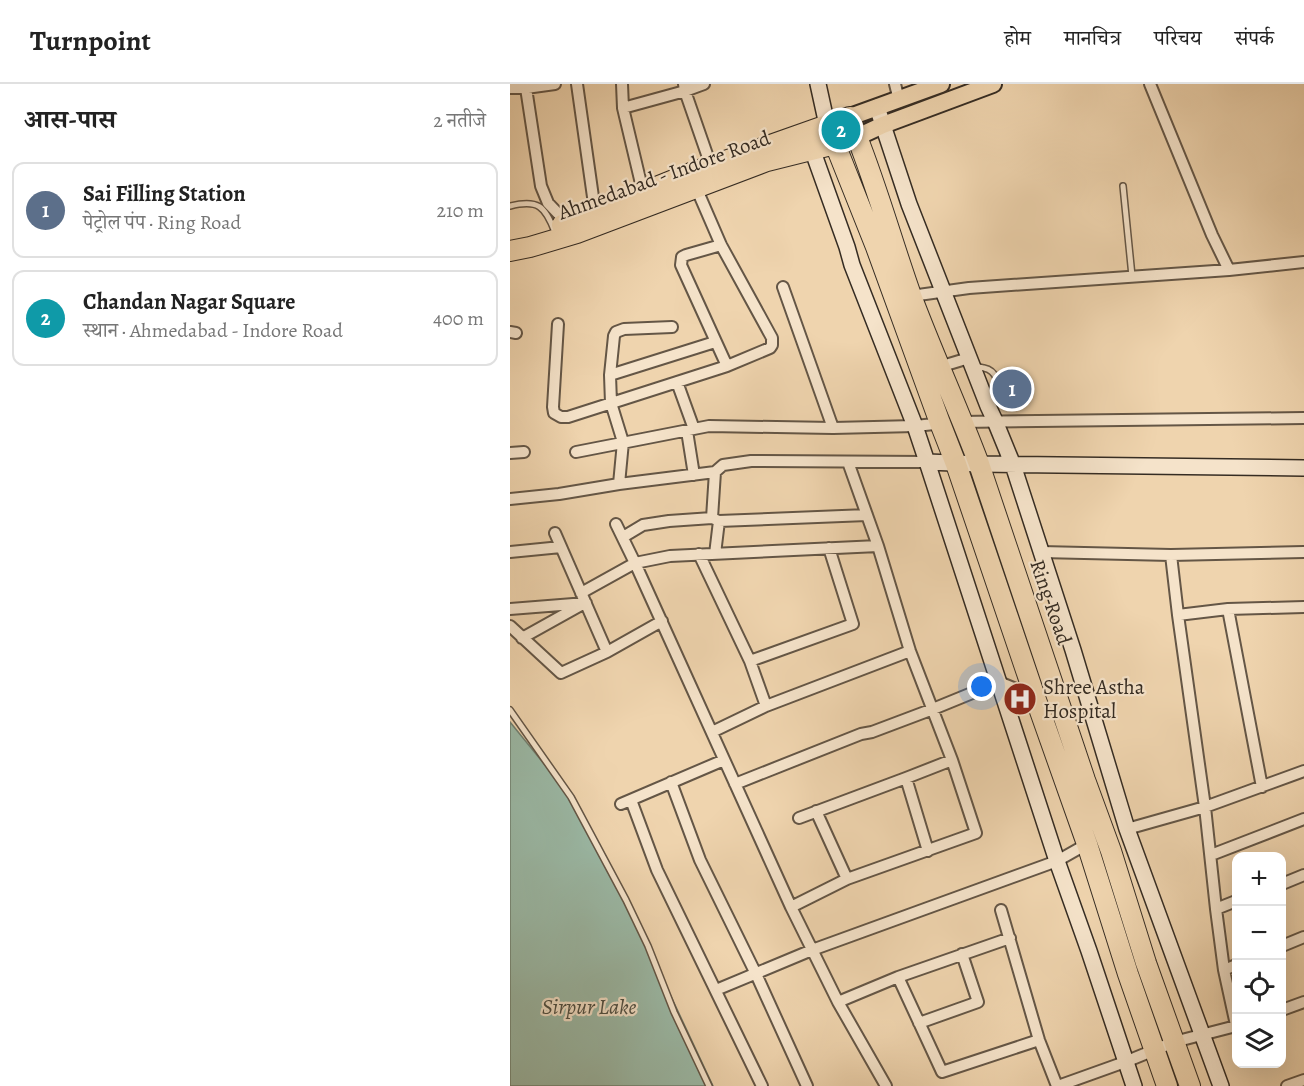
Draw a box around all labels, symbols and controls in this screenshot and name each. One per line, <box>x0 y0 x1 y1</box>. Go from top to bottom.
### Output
text: Turnpoint <box>30 22 151 60</box>
text: होम <box>1004 24 1031 52</box>
text: मानचित्र <box>1064 24 1121 52</box>
text: परिचय <box>1154 24 1202 52</box>
text: संपर्क <box>1235 24 1274 52</box>
text: आस-पास <box>24 102 116 137</box>
text: 2 नतीजे <box>433 107 486 134</box>
pin: 2 <box>822 108 860 152</box>
street label: Ahmedabad - Indore Road <box>553 123 775 227</box>
text: Sai Filling Station <box>83 179 246 209</box>
text: 1 <box>42 197 49 224</box>
text: 210 m <box>436 197 484 224</box>
text: पेट्रोल पंप · Ring Road <box>83 209 241 236</box>
text: Chandan Nagar Square <box>83 287 296 317</box>
text: 2 <box>41 305 50 332</box>
text: 400 m <box>433 305 484 332</box>
text: स्थान · Ahmedabad - Indore Road <box>83 317 343 344</box>
pin: 1 <box>992 366 1032 412</box>
street label: Ring Road <box>1023 556 1079 649</box>
your location <box>967 672 996 701</box>
place label: Shree Astha Hospital <box>1043 673 1145 725</box>
hospital icon: Shree Astha Hospital <box>1002 681 1038 717</box>
map controls <box>1232 852 1286 1068</box>
button: + <box>1232 852 1286 906</box>
button: − <box>1232 906 1286 960</box>
button: locate <box>1232 960 1286 1014</box>
water label: Sirpur Lake <box>542 992 636 1022</box>
button: layers <box>1232 1014 1286 1068</box>

